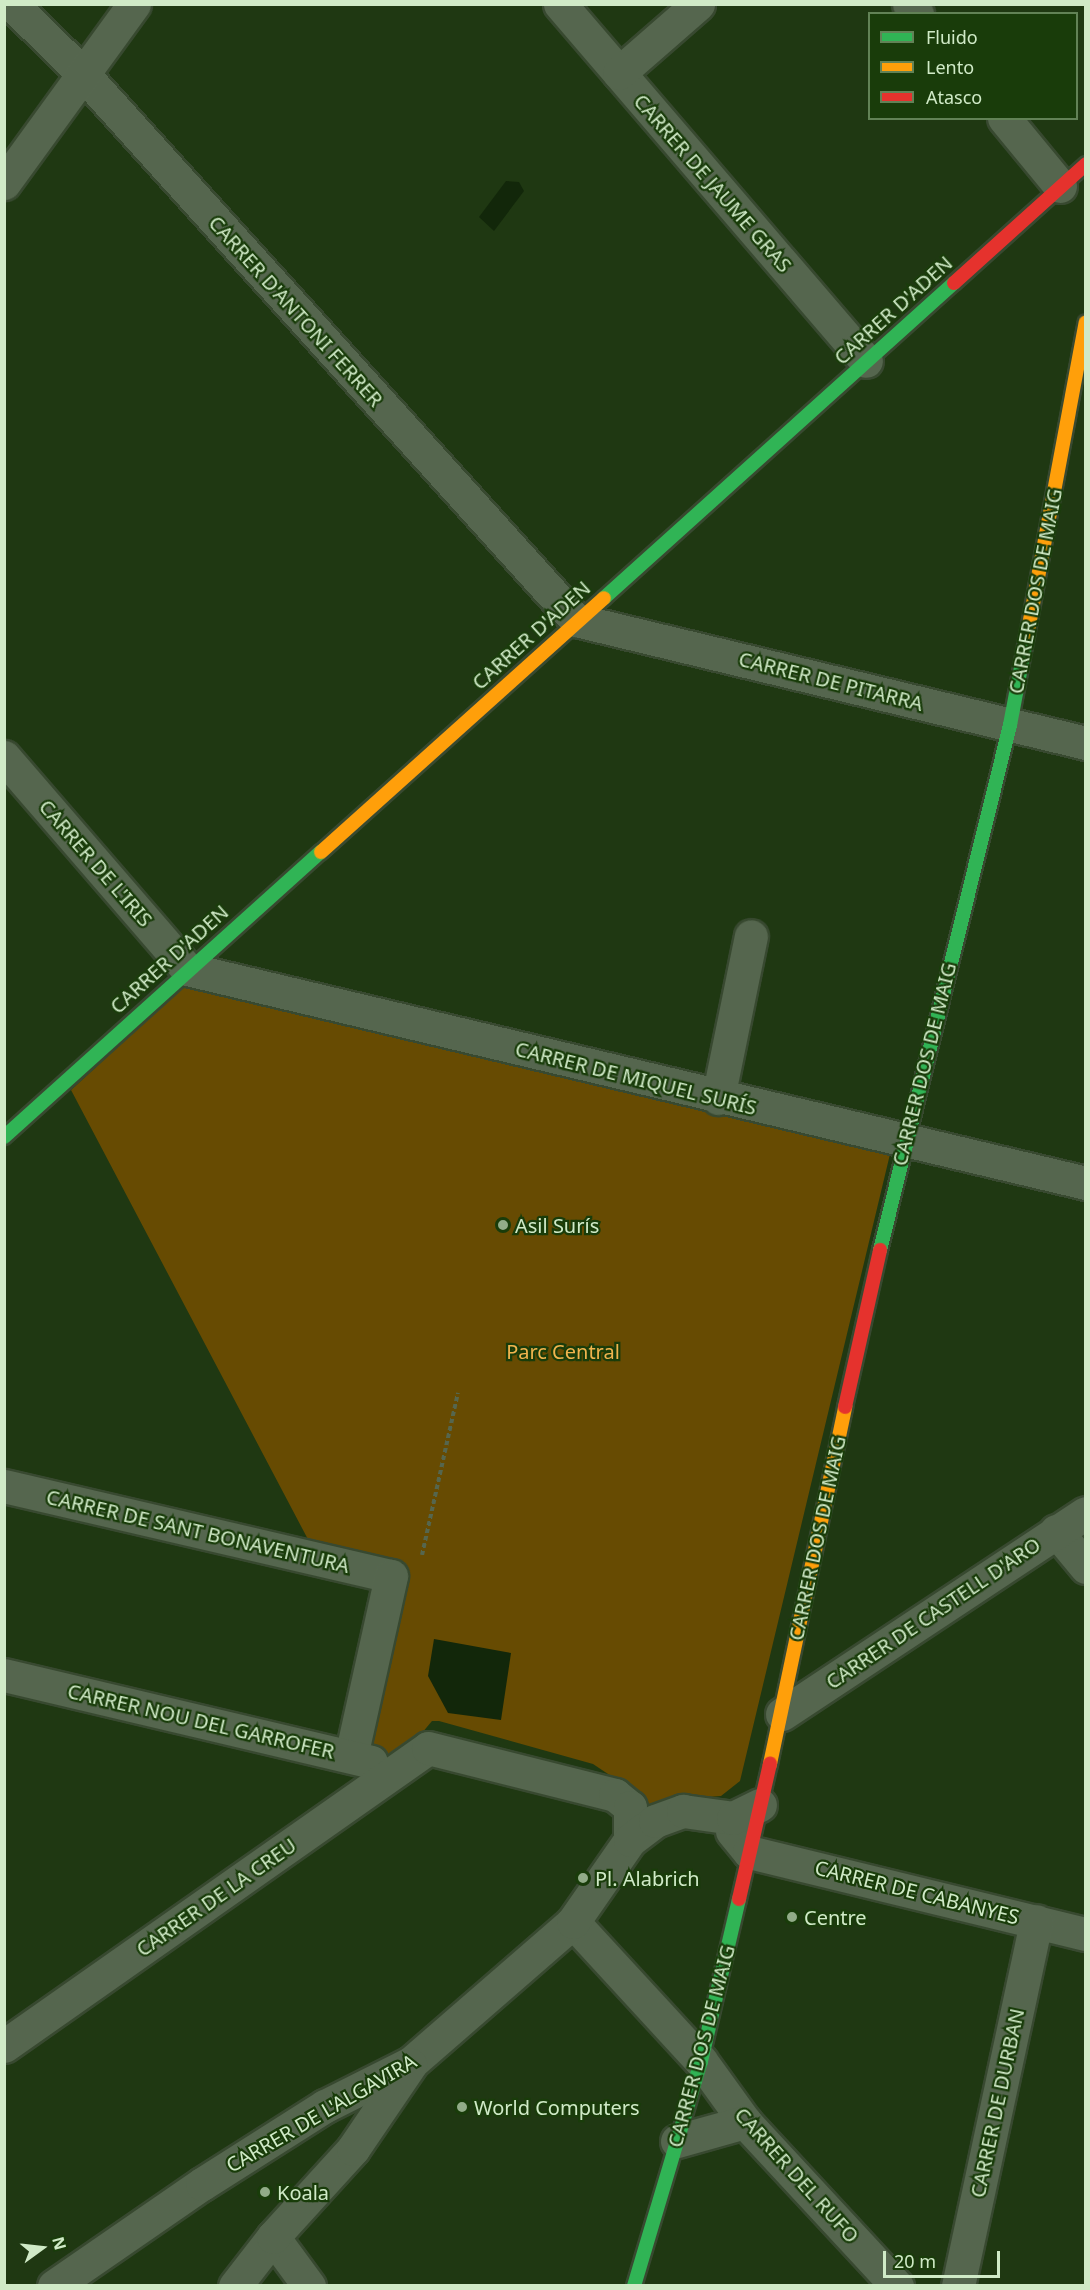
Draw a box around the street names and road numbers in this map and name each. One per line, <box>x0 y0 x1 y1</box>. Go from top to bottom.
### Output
street label: CARRER DE JAUME GRAS <box>629 89 797 277</box>
street label: CARRER D'ANTONI FERRER <box>204 211 388 411</box>
street label: CARRER D'ADEN <box>829 251 957 369</box>
street label: CARRER DOS DE MAIG <box>1003 486 1067 696</box>
street label: CARRER D'ADEN <box>467 576 595 694</box>
street label: CARRER DE PITARRA <box>736 646 926 716</box>
street label: CARRER DE L'IRIS <box>34 795 158 931</box>
street label: CARRER D'ADEN <box>105 900 233 1018</box>
street label: CARRER DOS DE MAIG <box>887 960 961 1168</box>
street label: CARRER DE MIQUEL SURÍS <box>513 1036 759 1120</box>
street label: CARRER DOS DE MAIG <box>784 1433 850 1643</box>
street label: CARRER DE SANT BONAVENTURA <box>44 1484 352 1578</box>
street label: CARRER DE CASTELL D'ARO <box>821 1532 1045 1694</box>
street label: CARRER NOU DEL GARROFER <box>65 1679 337 1763</box>
street label: CARRER DE LA CREU <box>132 1833 300 1961</box>
street label: CARRER DE CABANYES <box>812 1855 1022 1929</box>
street label: CARRER DOS DE MAIG <box>662 1942 740 2150</box>
street label: CARRER DE DURBAN <box>965 2006 1029 2200</box>
street label: CARRER DE L'ALGAVIRA <box>222 2049 420 2177</box>
street label: CARRER DEL RUFO <box>730 2102 864 2248</box>

